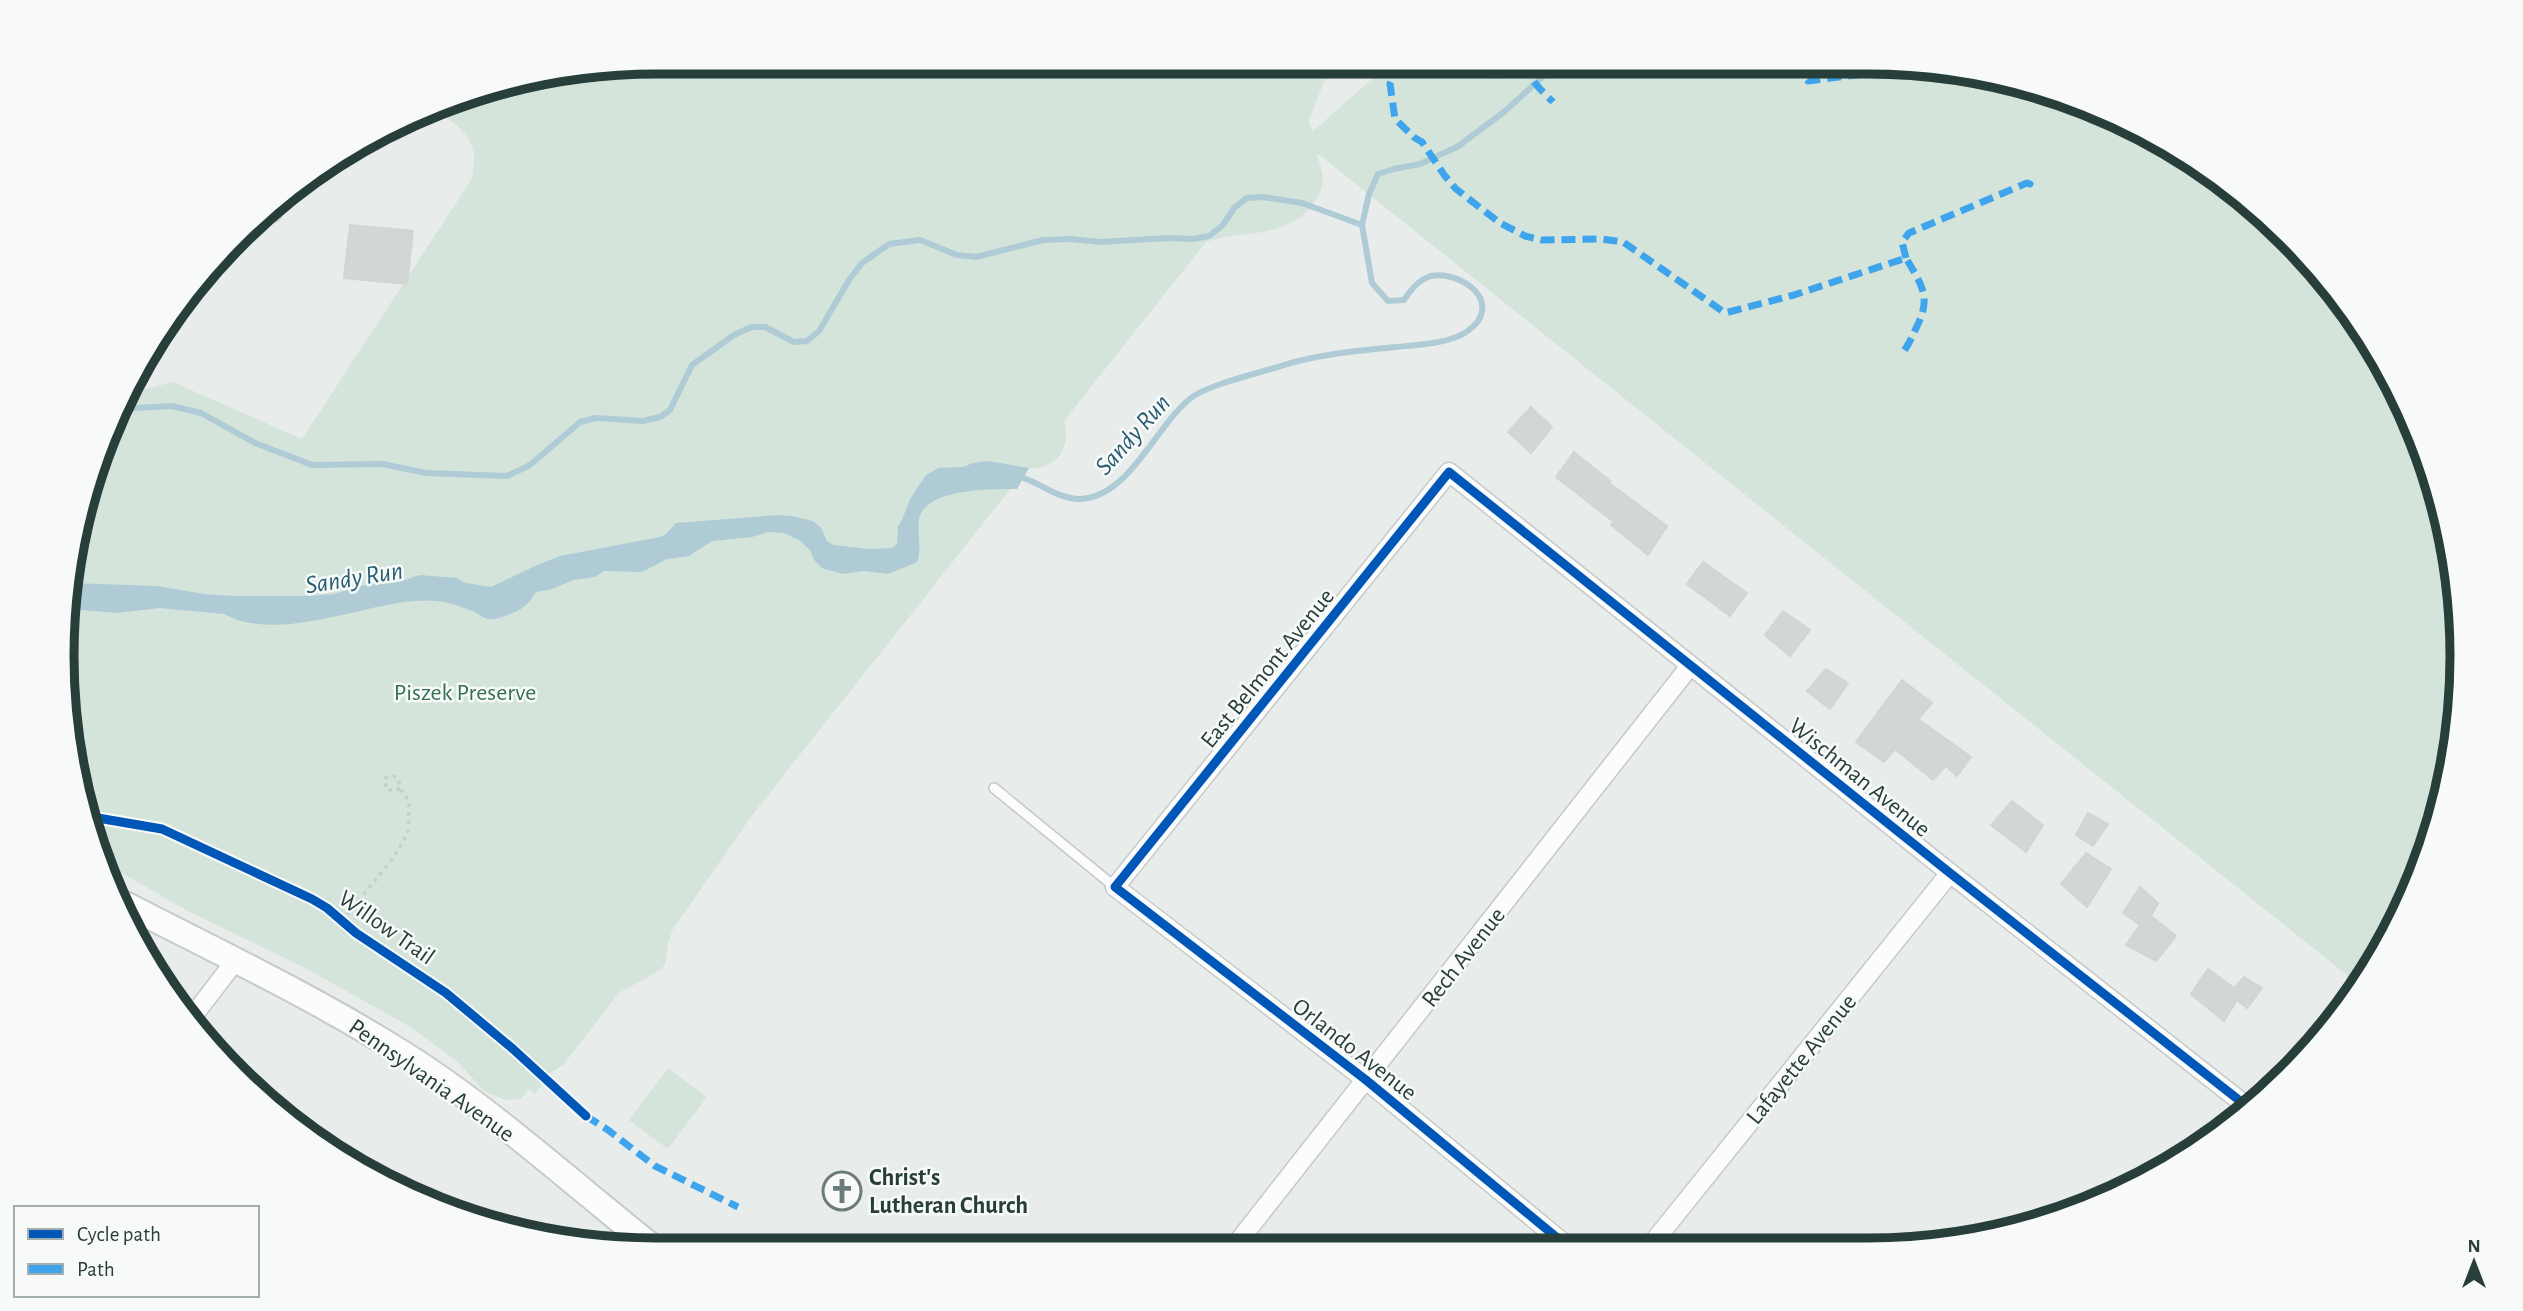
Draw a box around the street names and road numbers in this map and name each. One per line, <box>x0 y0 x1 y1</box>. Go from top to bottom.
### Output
street label: East Belmont Avenue <box>1196 585 1339 753</box>
street label: Wischman Avenue <box>1784 714 1935 842</box>
street label: Willow Trail <box>334 886 439 970</box>
street label: Rech Avenue <box>1418 903 1510 1012</box>
street label: Lafayette Avenue <box>1742 990 1861 1129</box>
street label: Orlando Avenue <box>1288 994 1421 1106</box>
street label: Pennsylvania Avenue <box>344 1015 519 1147</box>

